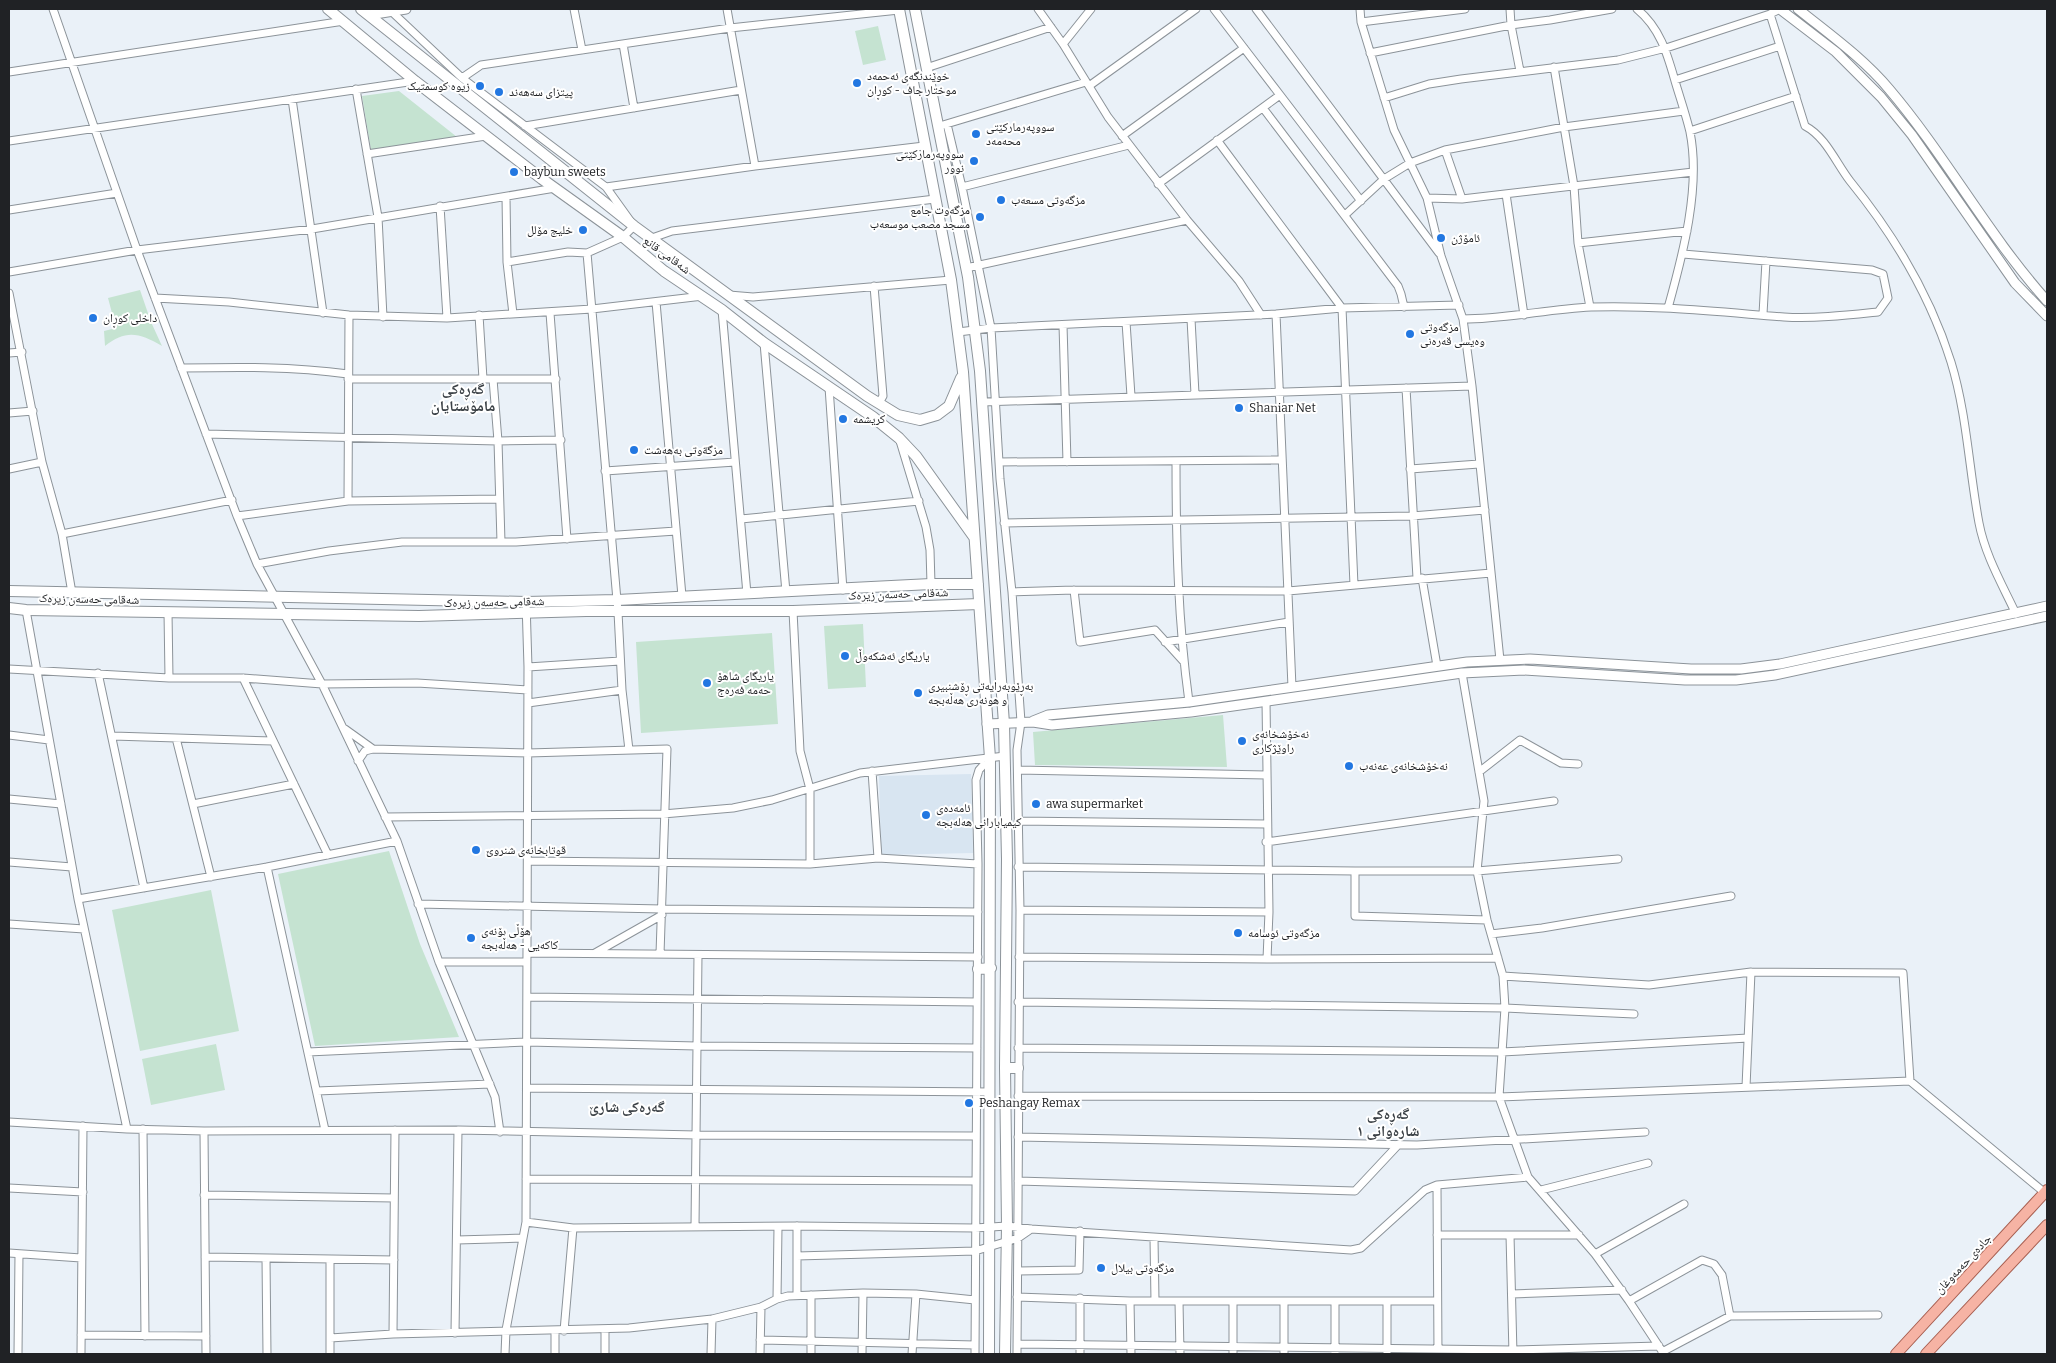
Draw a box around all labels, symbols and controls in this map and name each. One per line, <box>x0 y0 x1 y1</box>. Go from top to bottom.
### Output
place label: خوێندنگەی ئەحمەد موختار جاف - کوڕان <box>867 69 956 100</box>
marker: خوێندنگەی ئەحمەد موختار جاف - کوڕان <box>851 77 863 89</box>
place label: زیوە کوسمتیک <box>407 79 470 93</box>
marker: زیوە کوسمتیک <box>474 80 486 92</box>
place label: پیتزای سەهەند <box>509 85 574 99</box>
marker: پیتزای سەهەند <box>493 86 505 98</box>
place label: سووپەرمارکێتی محەمەد <box>986 120 1054 148</box>
marker: سووپەرمارکێتی محەمەد <box>970 128 982 140</box>
place label: سووپەرمارکێتی نوور <box>896 147 964 175</box>
marker: سووپەرمارکێتی نوور <box>968 155 980 167</box>
place label: baybun sweets <box>524 165 606 179</box>
marker: baybun sweets <box>508 166 520 178</box>
place label: مزگەوتی مسعەب <box>1011 193 1085 207</box>
marker: مزگەوتی مسعەب <box>995 194 1007 206</box>
place label: مزگەوت جامع مسجد مصعب موسعەب <box>870 203 970 231</box>
marker: مزگەوت جامع مسجد مصعب موسعەب <box>974 211 986 223</box>
place label: خلیج مۆلل <box>527 223 573 237</box>
marker: خلیج مۆلل <box>577 224 589 236</box>
place label: ئامۆژن <box>1451 231 1480 245</box>
marker: ئامۆژن <box>1435 232 1447 244</box>
street label: شەقامی قانع <box>641 233 693 277</box>
place label: داخلی کوڕان <box>103 311 157 328</box>
marker: داخلی کوڕان <box>87 312 99 324</box>
place label: مزگەوتی وەیسی قەرەنی <box>1420 320 1485 348</box>
marker: مزگەوتی وەیسی قەرەنی <box>1404 328 1416 340</box>
district label: گەڕەکی مامۆستایان <box>431 380 495 415</box>
place label: Shaniar Net <box>1249 401 1316 415</box>
marker: Shaniar Net <box>1233 402 1245 414</box>
place label: کریشمە <box>853 412 885 426</box>
marker: کریشمە <box>837 413 849 425</box>
place label: مزگةوتى بەھەشت <box>644 443 723 457</box>
marker: مزگةوتى بەھەشت <box>628 444 640 456</box>
street label: شەقامی حەسەن زیرەک <box>848 585 949 603</box>
street label: شەقامی حەسەن زیرەک <box>39 591 139 607</box>
street label: شەقامی حەسەن زیرەک <box>444 594 544 610</box>
place label: یاریگای ئەشکەوڵ <box>855 648 930 663</box>
marker: یاریگای ئەشکەوڵ <box>839 650 851 662</box>
place label: یاریگای شاهۆ حەمە فەرەج <box>717 669 774 697</box>
marker: یاریگای شاهۆ حەمە فەرەج <box>701 677 713 689</box>
place label: بەڕێوبەرایەتی ڕۆشنبیری و هونەری هەڵەبجە <box>928 679 1033 707</box>
marker: بەڕێوبەرایەتی ڕۆشنبیری و هونەری هەڵەبجە <box>912 687 924 699</box>
place label: نەخۆشخانەی راوێژکاری <box>1252 727 1309 755</box>
marker: نەخۆشخانەی راوێژکاری <box>1236 735 1248 747</box>
place label: نەخۆشخانەی عەنەب <box>1359 759 1448 773</box>
marker: نەخۆشخانەی عەنەب <box>1343 760 1355 772</box>
place label: awa supermarket <box>1046 797 1144 811</box>
marker: awa supermarket <box>1030 798 1042 810</box>
place label: ئامەدەی کیمیابارانی هەلەبجە <box>936 801 1022 829</box>
marker: ئامەدەی کیمیابارانی هەلەبجە <box>920 809 932 821</box>
place label: قوتابخانەی شنروێ <box>486 843 566 857</box>
marker: قوتابخانەی شنروێ <box>470 844 482 856</box>
place label: ھۆڵی بۆنەی کاکەیی - هەڵەبجە <box>481 923 558 952</box>
place label: مزگەوتی ئوسامە <box>1248 926 1320 940</box>
marker: مزگەوتی ئوسامە <box>1232 927 1244 939</box>
marker: ھۆڵی بۆنەی کاکەیی - هەڵەبجە <box>465 932 477 944</box>
place label: Peshangay Remax <box>979 1096 1081 1110</box>
marker: Peshangay Remax <box>963 1097 975 1109</box>
district label: گەرەکی شارێ <box>589 1098 665 1116</box>
district label: گەڕەکی شارەوانی ١ <box>1356 1105 1420 1140</box>
street label: جادەی حەمەوغان <box>1932 1231 1994 1297</box>
place label: مزگەوتی بیلال <box>1111 1261 1174 1275</box>
marker: مزگەوتی بیلال <box>1095 1262 1107 1274</box>

